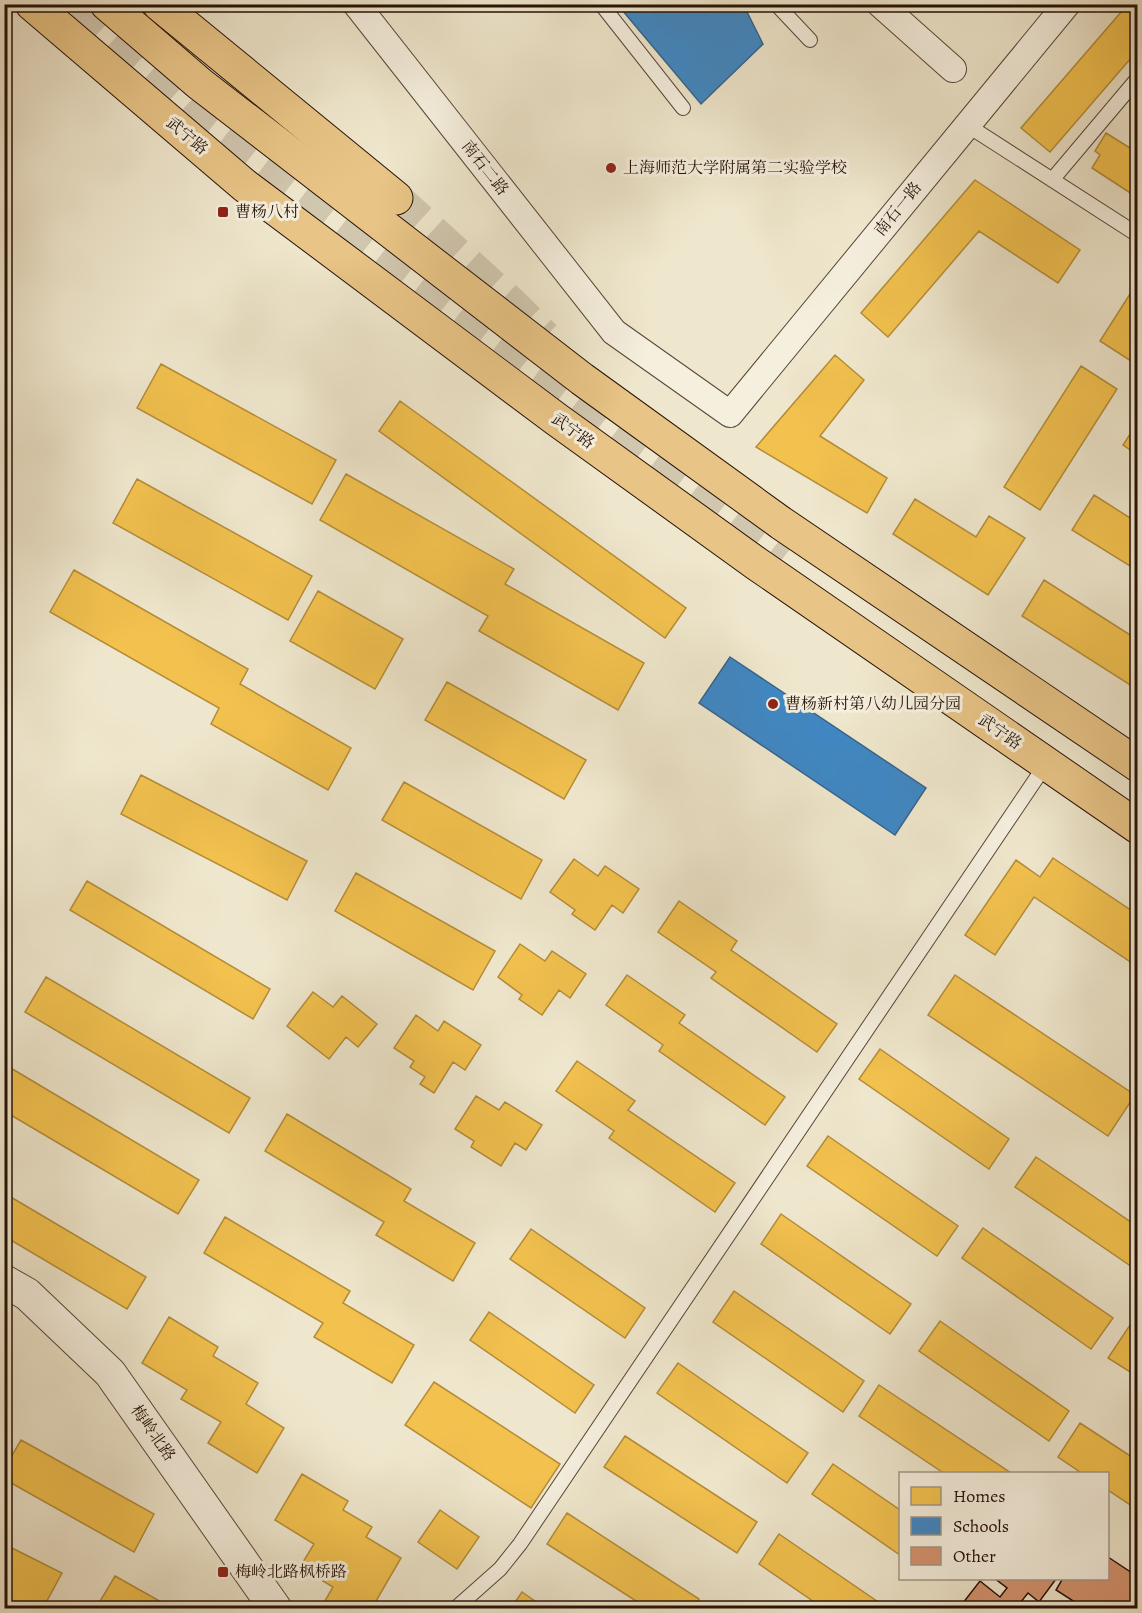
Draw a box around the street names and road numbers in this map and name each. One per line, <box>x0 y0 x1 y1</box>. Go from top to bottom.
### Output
street label: 武宁路 <box>162 112 212 160</box>
street label: 南石二路 <box>457 136 513 200</box>
street label: 南石一路 <box>869 177 927 241</box>
street label: 武宁路 <box>547 408 599 454</box>
street label: 武宁路 <box>974 709 1026 755</box>
street label: 梅岭北路 <box>126 1400 180 1466</box>

